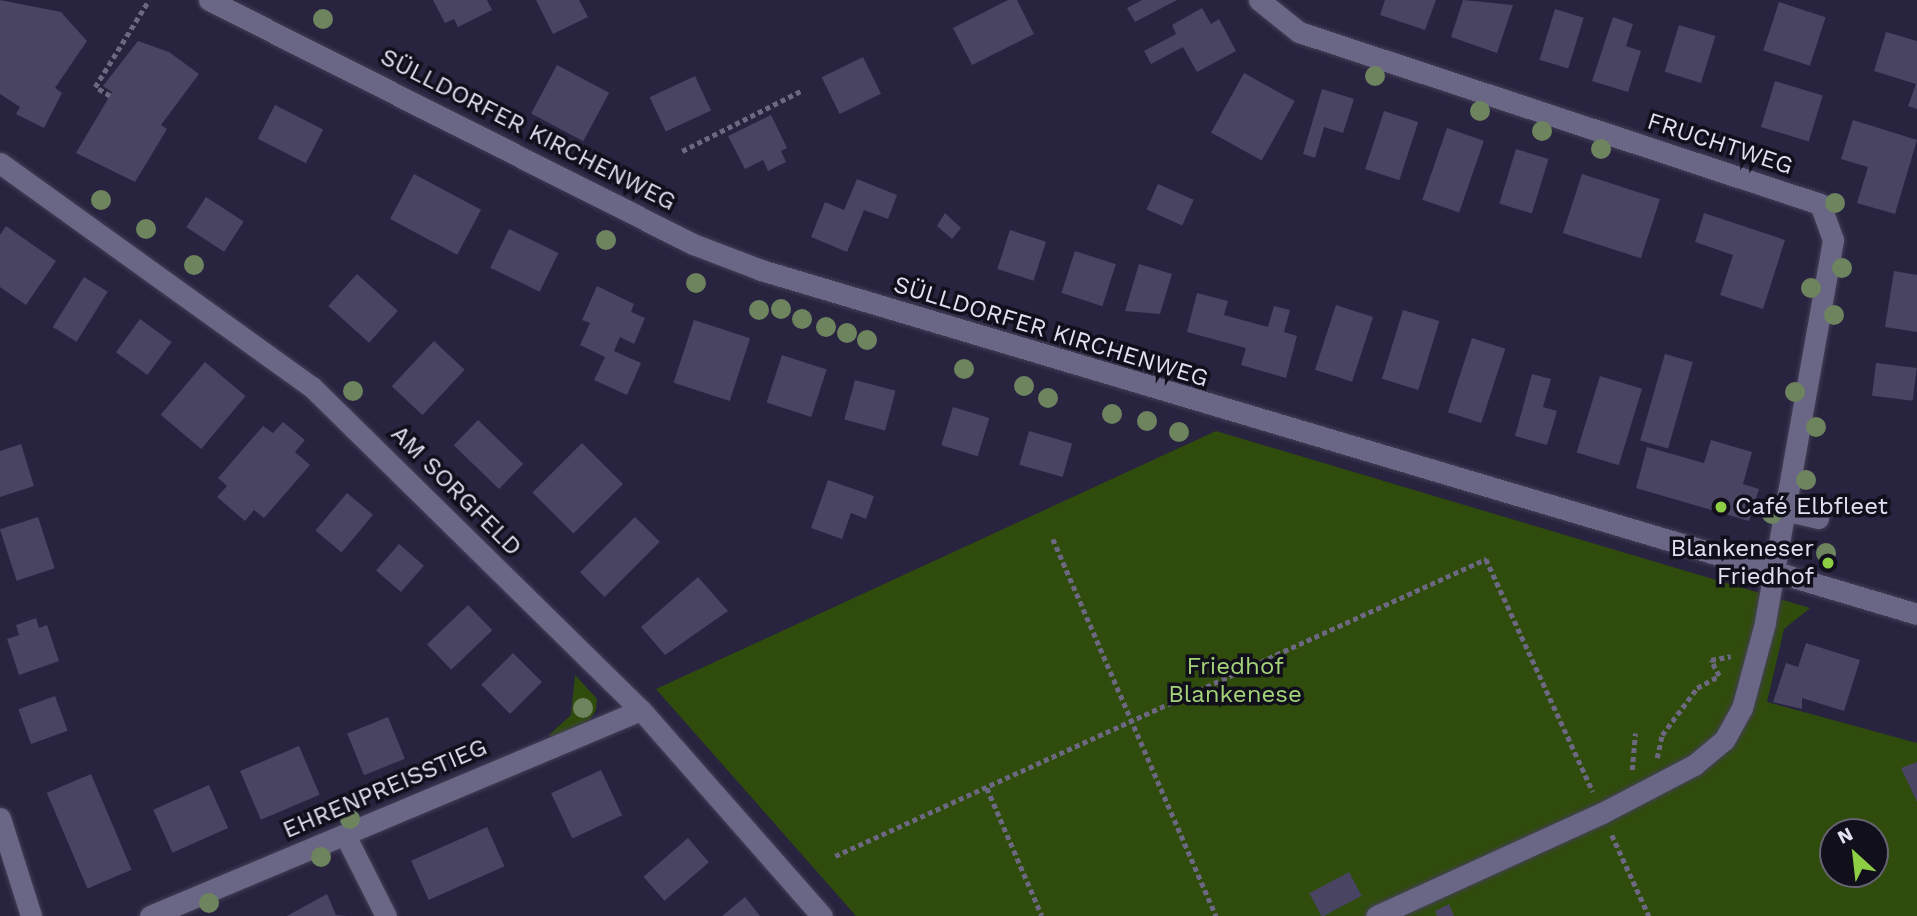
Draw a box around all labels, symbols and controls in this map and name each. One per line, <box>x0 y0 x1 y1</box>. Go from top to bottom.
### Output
street label: SÜLLDORFER KIRCHENWEG <box>376 43 680 217</box>
street label: FRUCHTWEG <box>1643 107 1797 181</box>
street label: SÜLLDORFER KIRCHENWEG <box>890 270 1212 394</box>
street label: AM SORGFELD <box>385 420 527 562</box>
place label: Café Elbfleet <box>1735 493 1888 521</box>
marker: Café Elbfleet <box>1713 499 1729 515</box>
place label: Blankeneser Friedhof <box>1671 535 1814 591</box>
marker: Blankeneser Friedhof <box>1820 555 1836 571</box>
park label: Friedhof Blankenese <box>1168 653 1302 709</box>
street label: EHRENPREISSTIEG <box>279 733 491 845</box>
north arrow <box>1819 818 1889 888</box>
text: N <box>1834 822 1857 849</box>

